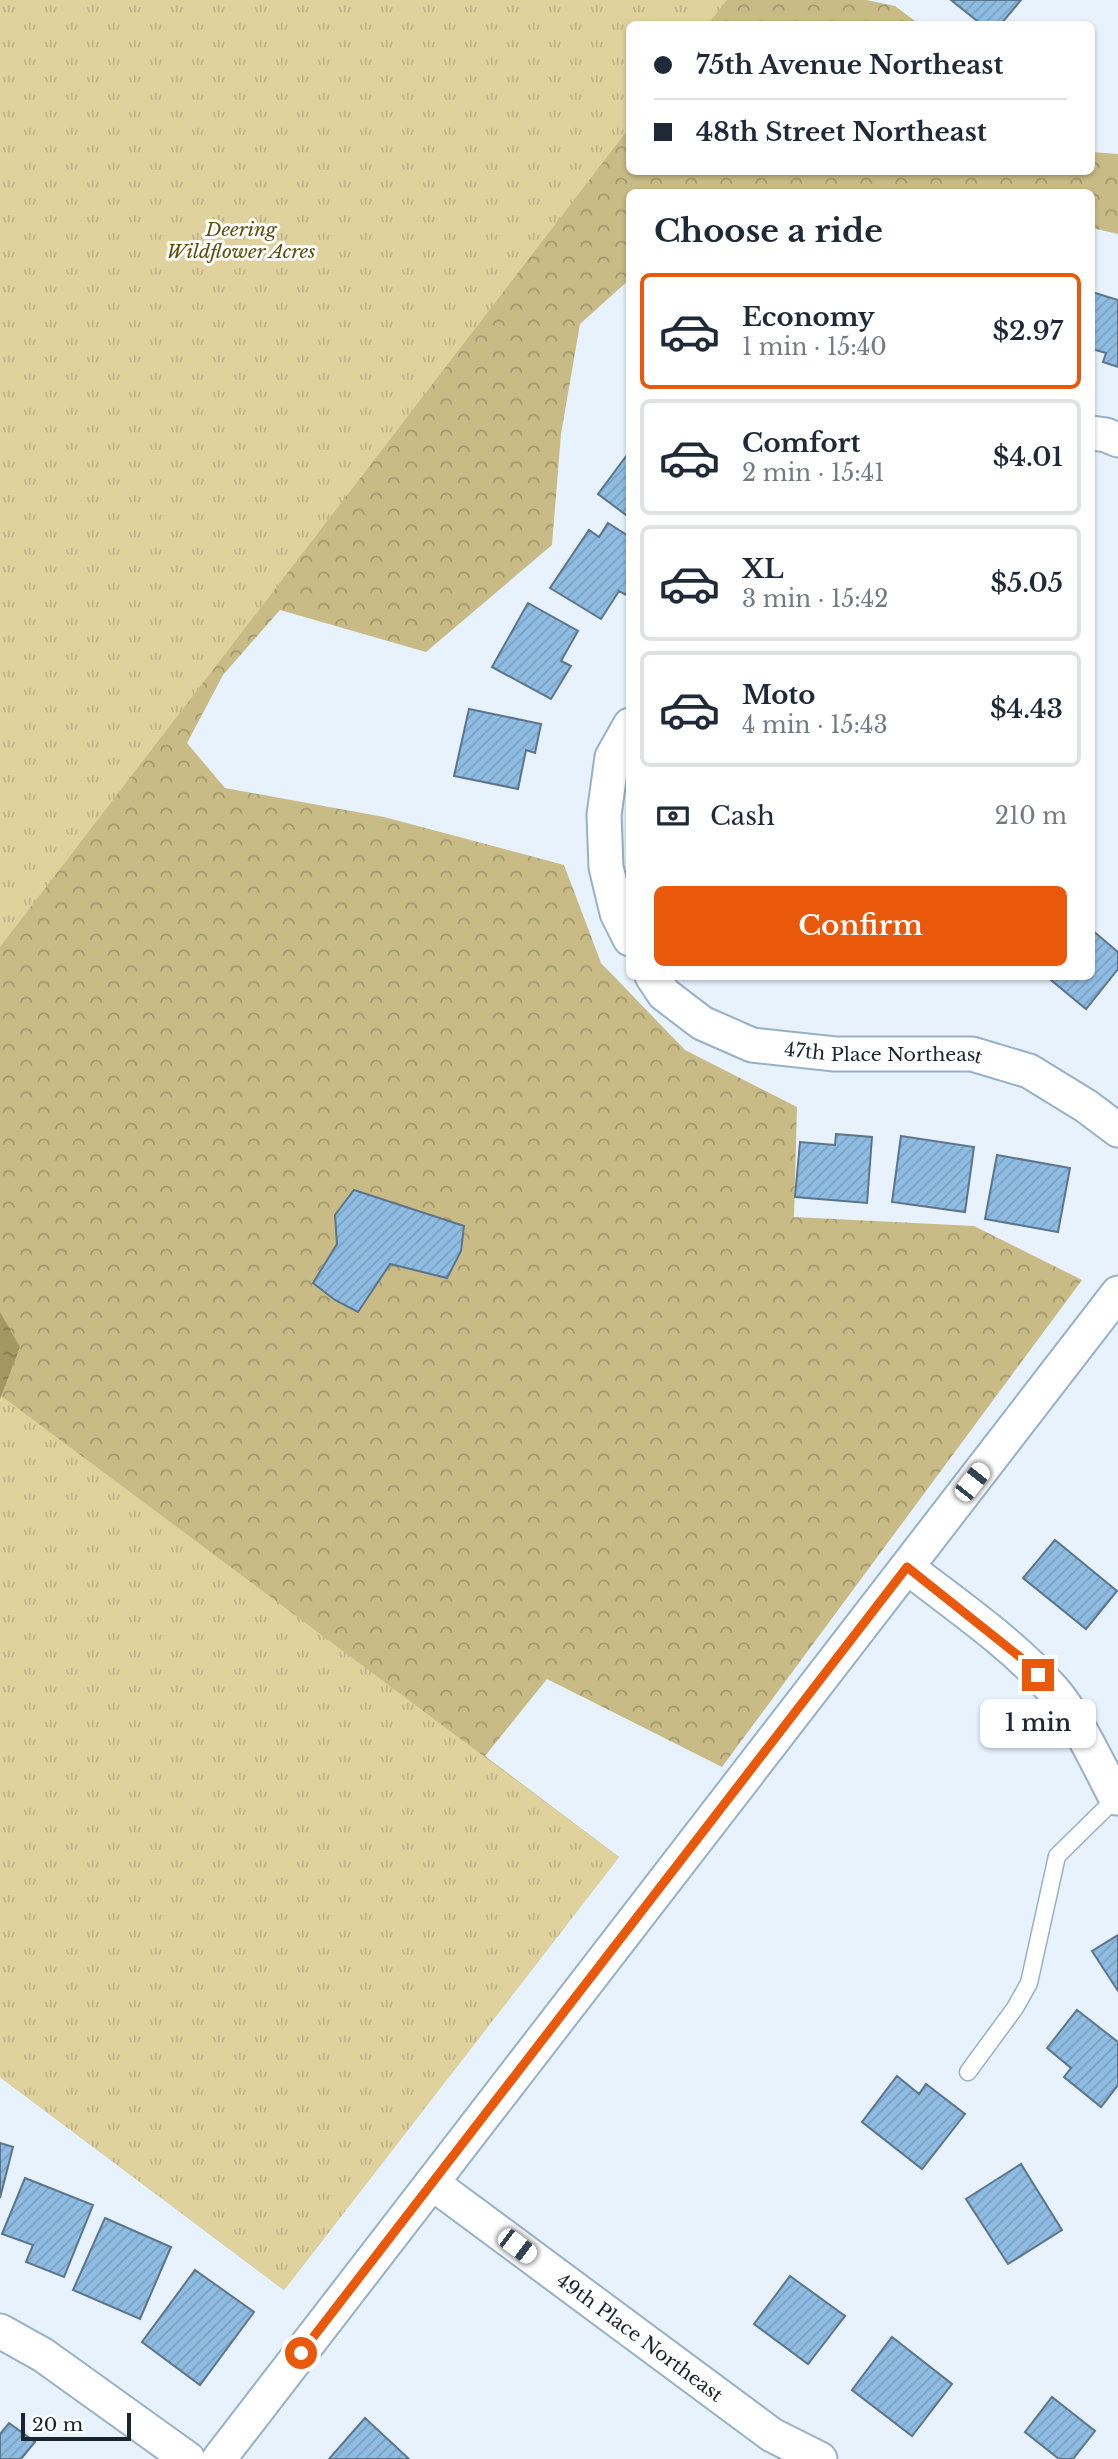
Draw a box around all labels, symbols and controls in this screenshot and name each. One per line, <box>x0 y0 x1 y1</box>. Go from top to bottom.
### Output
text: 75th Avenue Northeast <box>696 49 1003 81</box>
text: 48th Street Northeast <box>696 116 987 148</box>
text: Choose a ride <box>654 211 883 251</box>
park label: Deering Wildflower Acres <box>166 218 316 263</box>
icon: car <box>658 300 721 363</box>
text: Economy <box>742 301 875 333</box>
text: $2.97 <box>992 315 1063 347</box>
text: 1 min · 15:40 <box>742 333 887 361</box>
icon: car <box>658 426 721 489</box>
text: Comfort <box>742 427 860 459</box>
text: $4.01 <box>993 441 1063 473</box>
text: 2 min · 15:41 <box>742 459 885 487</box>
icon: car <box>658 552 721 615</box>
text: XL <box>742 553 784 585</box>
text: $5.05 <box>990 567 1063 599</box>
text: 3 min · 15:42 <box>742 585 888 613</box>
icon: car <box>658 678 721 741</box>
text: Moto <box>742 679 815 711</box>
text: $4.43 <box>990 693 1063 725</box>
text: 4 min · 15:43 <box>742 711 888 739</box>
icon: cash <box>654 797 692 835</box>
text: Cash <box>710 800 775 832</box>
text: 210 m <box>995 802 1067 830</box>
button: Confirm <box>654 886 1067 966</box>
street label: 47th Place Northeast <box>783 1037 986 1068</box>
car <box>951 1459 994 1505</box>
route end <box>1022 1659 1054 1691</box>
callout: 1 min <box>980 1700 1096 1748</box>
text: 1 min <box>1005 1709 1071 1737</box>
car <box>494 2225 541 2267</box>
street label: 49th Place Northeast <box>553 2268 728 2407</box>
route start <box>285 2337 317 2369</box>
scale bar <box>21 2410 131 2442</box>
text: 20 m <box>32 2413 83 2436</box>

